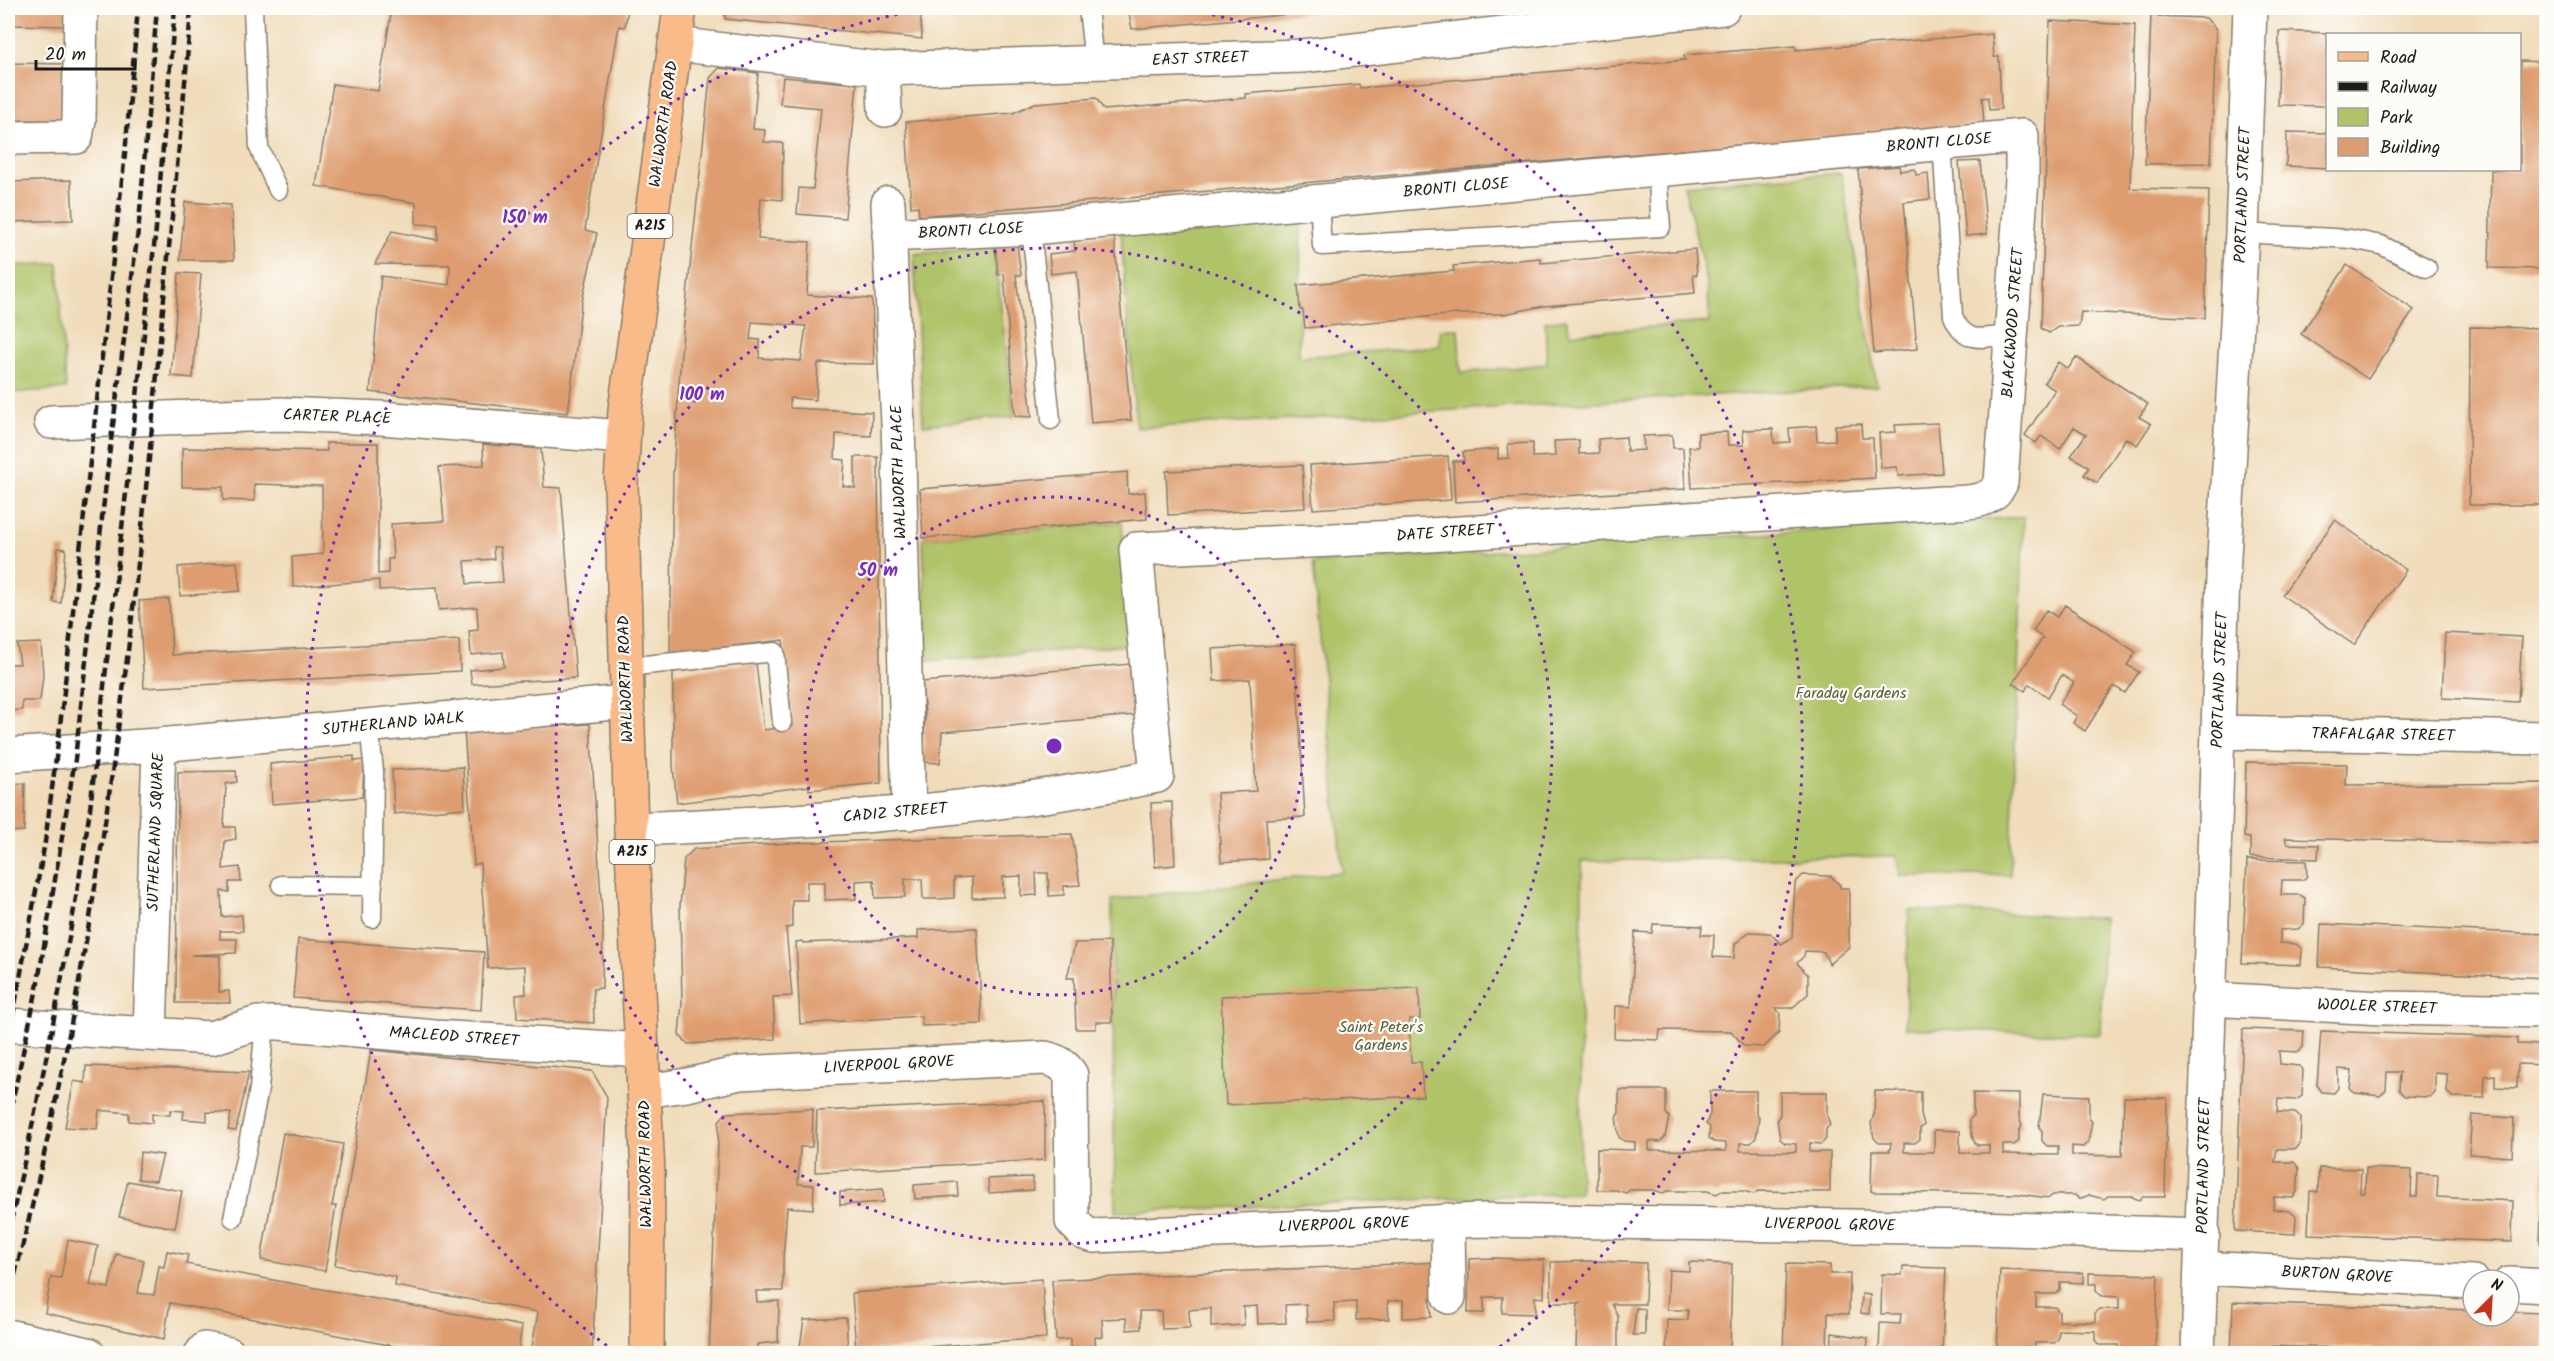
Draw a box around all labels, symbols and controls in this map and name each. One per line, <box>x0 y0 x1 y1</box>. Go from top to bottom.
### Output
scale bar <box>36 33 135 71</box>
legend <box>2326 33 2521 171</box>
text: 20 m <box>45 41 86 70</box>
text: Road <box>2380 44 2417 73</box>
street label: EAST STREET <box>1151 45 1250 73</box>
street label: WALWORTH ROAD <box>643 59 685 189</box>
text: Railway <box>2380 74 2437 103</box>
text: Park <box>2380 104 2413 133</box>
street label: PORTLAND STREET <box>2228 125 2258 263</box>
street label: BRONTI CLOSE <box>1885 126 1994 160</box>
text: Building <box>2380 134 2440 163</box>
street label: BRONTI CLOSE <box>1402 171 1511 205</box>
text: 150 m <box>502 204 548 233</box>
road number: A215 <box>628 214 672 238</box>
street label: BRONTI CLOSE <box>917 216 1025 246</box>
street label: BLACKWOOD STREET <box>1995 246 2031 399</box>
text: 100 m <box>679 381 725 410</box>
street label: CARTER PLACE <box>282 403 392 431</box>
street label: WALWORTH PLACE <box>884 404 914 540</box>
street label: DATE STREET <box>1395 517 1496 549</box>
text: 50 m <box>857 557 898 586</box>
street label: PORTLAND STREET <box>2205 610 2235 748</box>
street label: WALWORTH ROAD <box>611 615 641 743</box>
park label: Faraday Gardens <box>1795 681 1907 706</box>
street label: SUTHERLAND WALK <box>321 705 466 743</box>
street label: TRAFALGAR STREET <box>2311 721 2456 749</box>
centre of rings <box>1044 736 1064 756</box>
street label: SUTHERLAND SQUARE <box>141 752 171 912</box>
street label: CADIZ STREET <box>842 796 950 830</box>
road number: A215 <box>610 840 654 864</box>
street label: WOOLER STREET <box>2317 992 2439 1022</box>
park label: Saint Peter's Gardens <box>1339 1015 1424 1058</box>
street label: MACLEOD STREET <box>388 1020 521 1054</box>
street label: LIVERPOOL GROVE <box>823 1049 956 1081</box>
street label: PORTLAND STREET <box>2190 1096 2218 1234</box>
street label: WALWORTH ROAD <box>632 1100 660 1228</box>
street label: LIVERPOOL GROVE <box>1278 1210 1411 1240</box>
street label: LIVERPOOL GROVE <box>1764 1211 1896 1239</box>
street label: BURTON GROVE <box>2281 1260 2394 1290</box>
north arrow <box>2461 1268 2521 1328</box>
text: N <box>2487 1272 2506 1299</box>

